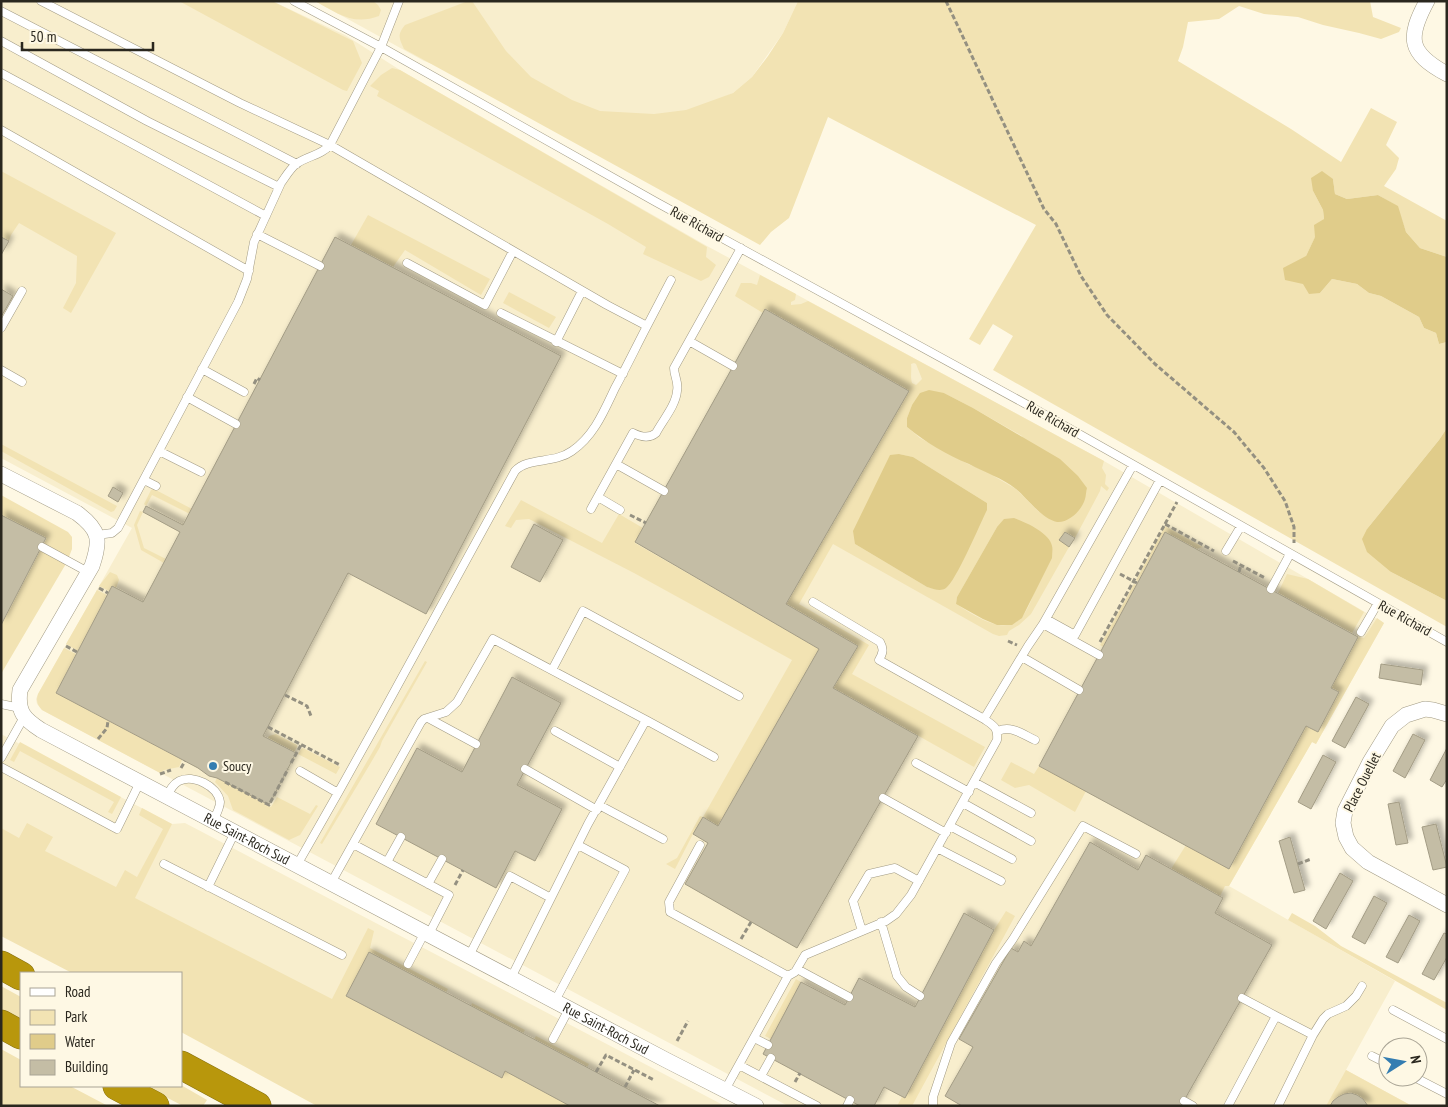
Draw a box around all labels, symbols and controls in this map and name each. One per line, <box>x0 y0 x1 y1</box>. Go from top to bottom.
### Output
scale bar <box>22 20 154 52</box>
text: 50 m <box>30 27 56 46</box>
street label: Rue Richard <box>667 202 727 246</box>
street label: Rue Richard <box>1023 397 1083 441</box>
street label: Rue Richard <box>1375 596 1435 640</box>
street label: Place Ouellet <box>1339 749 1385 815</box>
place label: Soucy <box>223 757 252 775</box>
marker: Soucy <box>207 760 219 772</box>
street label: Rue Saint-Roch Sud <box>201 809 293 869</box>
legend <box>20 972 182 1087</box>
text: Road <box>65 982 91 1001</box>
street label: Rue Saint-Roch Sud <box>560 998 652 1058</box>
text: Park <box>65 1007 87 1026</box>
text: Water <box>65 1032 96 1051</box>
north arrow <box>1378 1037 1428 1087</box>
text: N <box>1406 1054 1425 1065</box>
text: Building <box>65 1057 108 1076</box>

